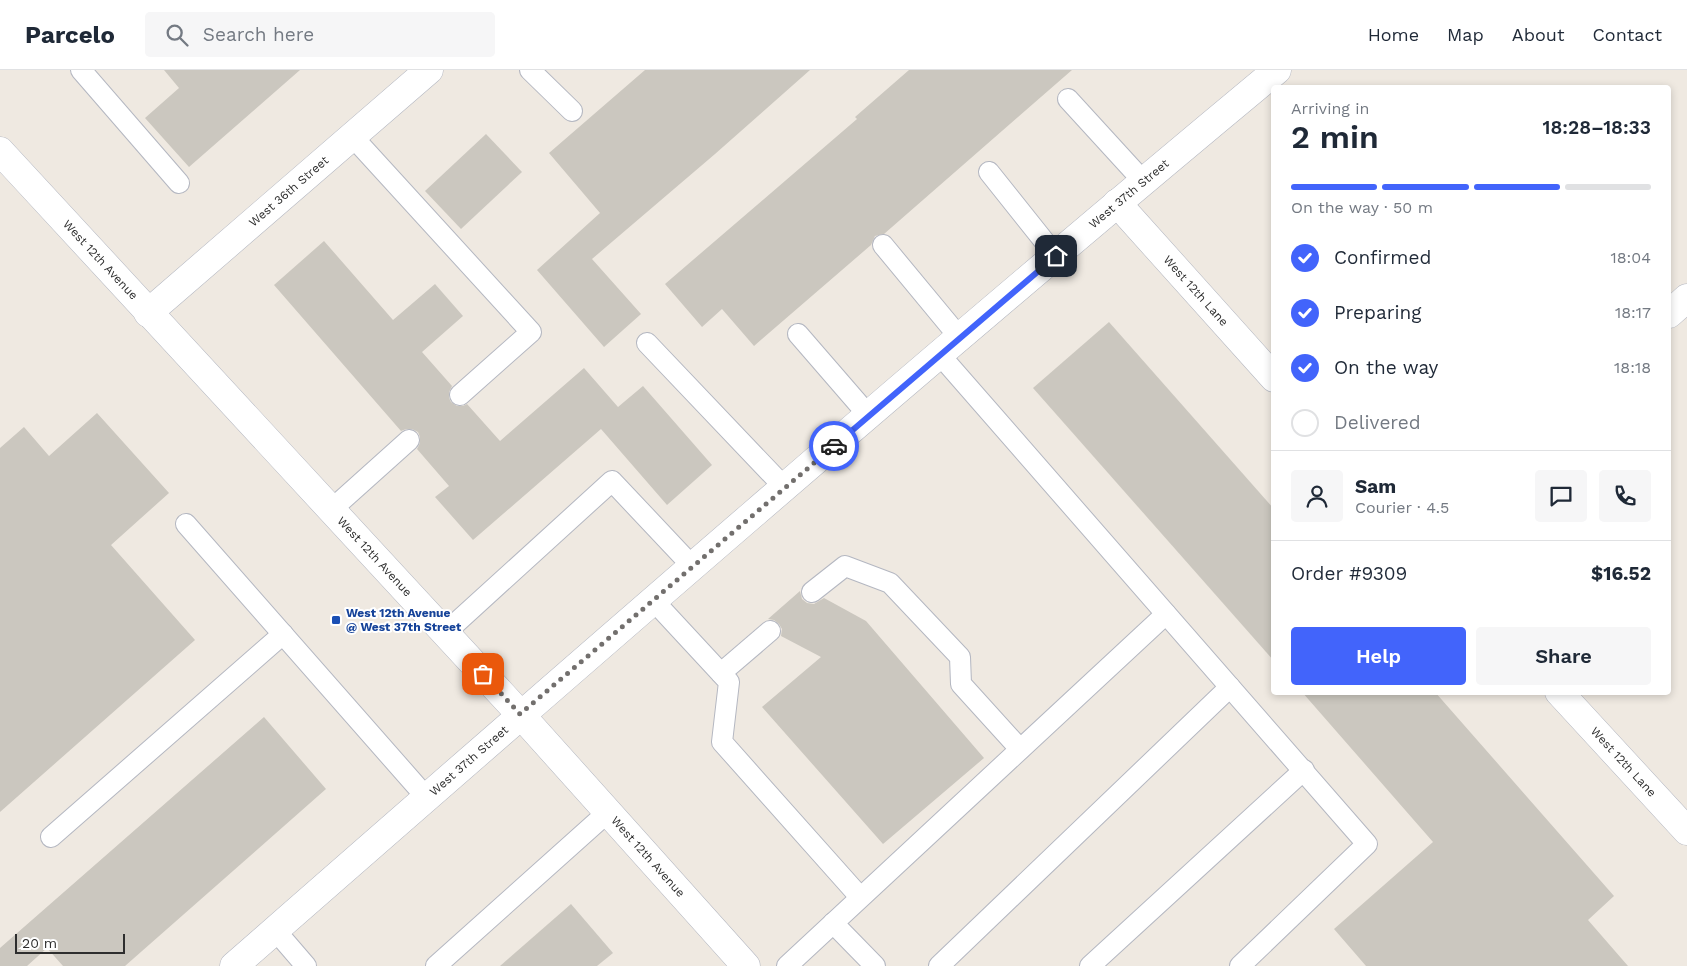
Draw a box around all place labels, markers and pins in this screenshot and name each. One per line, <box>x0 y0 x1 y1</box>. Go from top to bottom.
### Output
pin <box>1035 235 1077 277</box>
place label: West 12th Avenue @ West 37th Street <box>346 606 462 634</box>
marker: West 12th Avenue @ West 37th Street <box>330 614 342 626</box>
pin <box>462 653 504 695</box>

